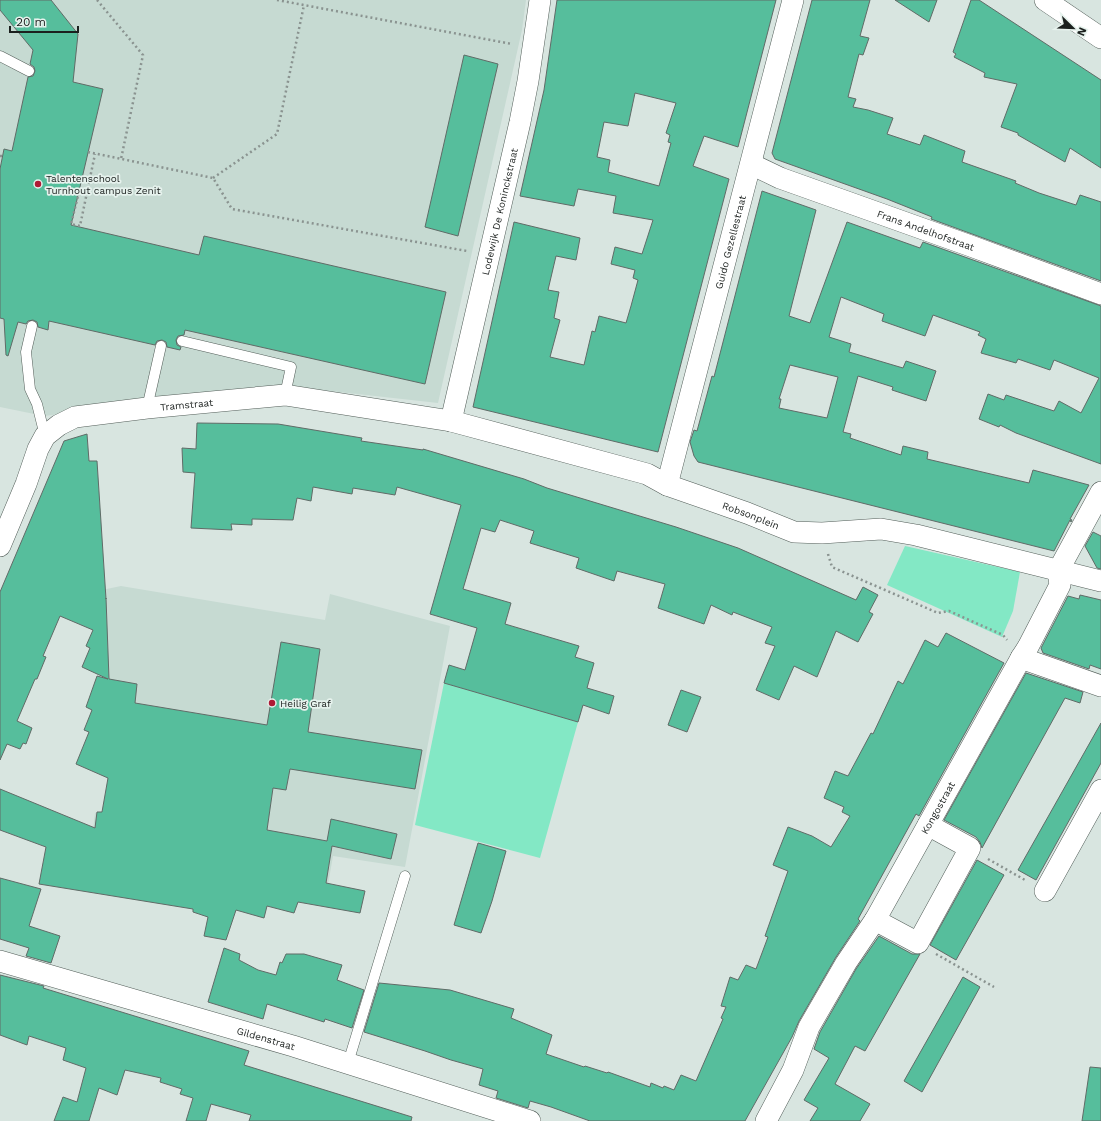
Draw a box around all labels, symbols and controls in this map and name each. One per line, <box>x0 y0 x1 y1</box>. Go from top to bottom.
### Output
scale bar <box>10 8 78 34</box>
north arrow <box>1053 8 1093 48</box>
text: 20 m <box>16 15 46 29</box>
text: N <box>1074 25 1089 38</box>
street label: Lodewijk De Koninckstraat <box>479 146 519 276</box>
place label: Talentenschool Turnhout campus Zenit <box>46 173 161 196</box>
marker: Talentenschool Turnhout campus Zenit <box>33 179 43 189</box>
street label: Guido Gezellestraat <box>713 193 748 290</box>
street label: Frans Andelhofstraat <box>876 208 977 253</box>
street label: Tramstraat <box>160 396 214 412</box>
street label: Robsonplein <box>721 499 781 531</box>
marker: Heilig Graf <box>267 698 277 708</box>
place label: Heilig Graf <box>280 698 331 709</box>
street label: Kongostraat <box>919 779 957 836</box>
street label: Gildenstraat <box>236 1025 297 1052</box>

